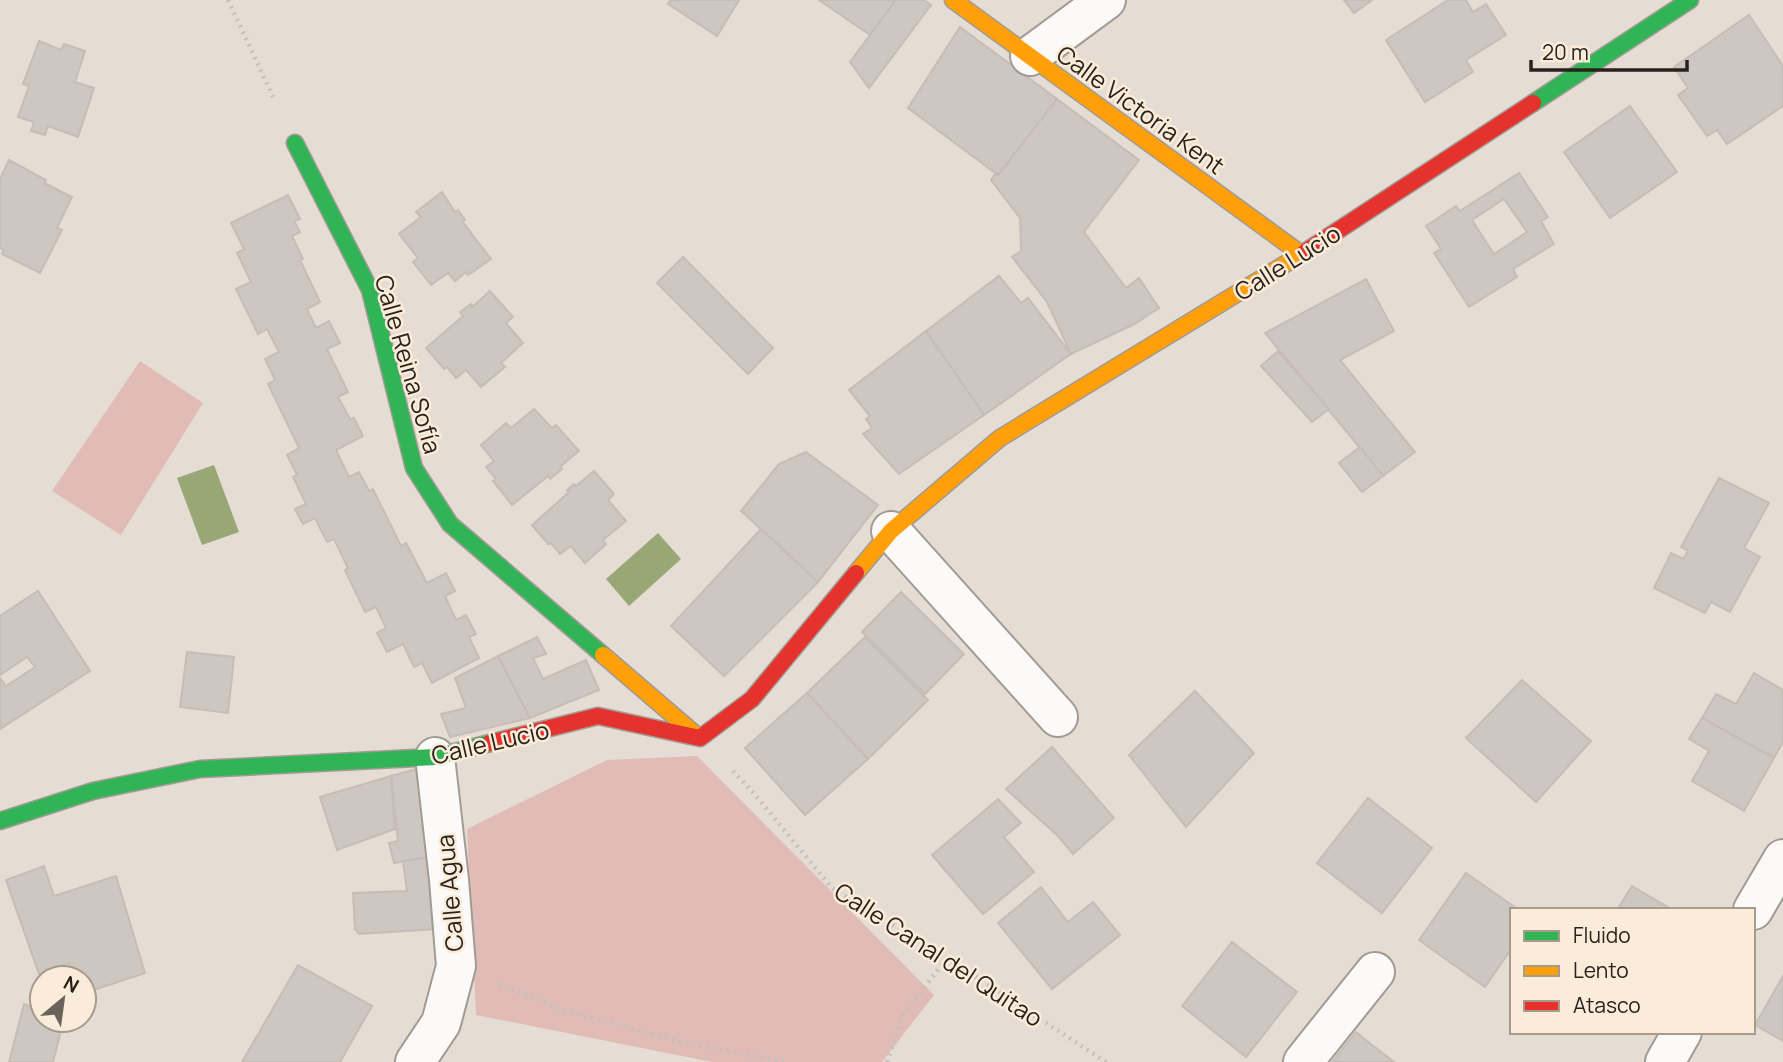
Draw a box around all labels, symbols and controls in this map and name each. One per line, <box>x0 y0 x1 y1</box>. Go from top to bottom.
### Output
scale bar <box>1531 28 1687 72</box>
street label: Calle Victoria Kent <box>1050 37 1232 181</box>
text: 20 m <box>1542 38 1589 66</box>
street label: Calle Lucio <box>1227 216 1347 308</box>
street label: Calle Reina Sofía <box>368 271 450 457</box>
street label: Calle Lucio <box>428 712 552 772</box>
street label: Calle Agua <box>427 833 471 953</box>
street label: Calle Canal del Quitao <box>829 874 1049 1034</box>
legend <box>1510 908 1755 1034</box>
text: Fluido <box>1573 921 1631 949</box>
text: Lento <box>1573 956 1629 984</box>
north arrow <box>28 964 98 1034</box>
text: N <box>59 969 84 999</box>
text: Atasco <box>1573 991 1641 1019</box>

